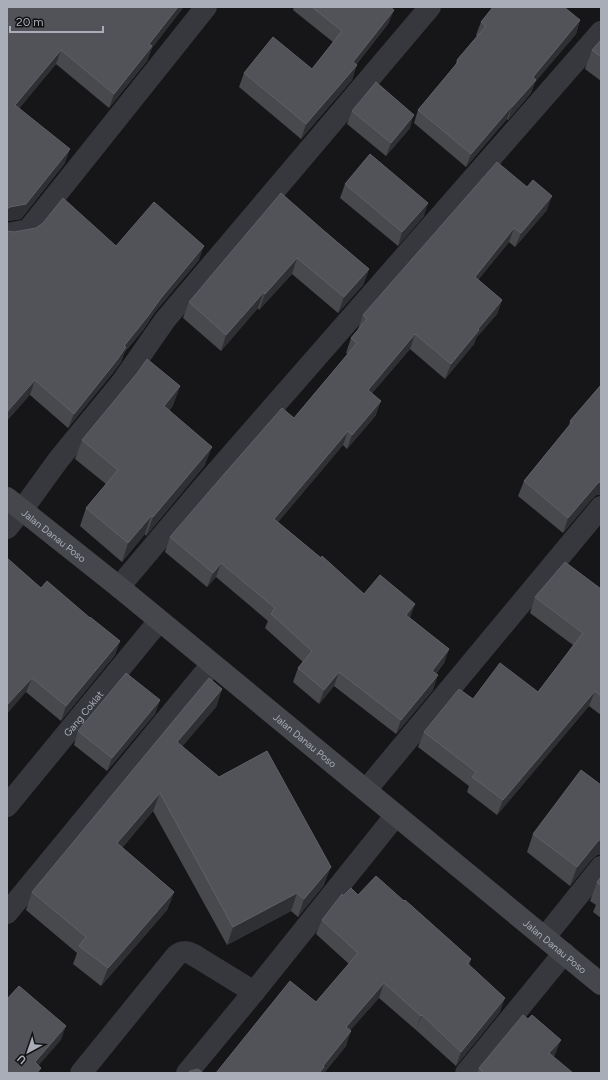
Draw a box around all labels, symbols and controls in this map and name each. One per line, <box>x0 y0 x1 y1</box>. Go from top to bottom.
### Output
scale bar <box>10 8 103 34</box>
text: 20 m <box>16 15 44 29</box>
street label: Jalan Danau Poso <box>19 506 89 565</box>
street label: Gang Coklat <box>60 687 106 739</box>
street label: Jalan Danau Poso <box>271 710 340 770</box>
street label: Jalan Danau Poso <box>521 916 590 976</box>
north arrow <box>8 1032 48 1072</box>
text: U <box>15 1052 29 1067</box>

